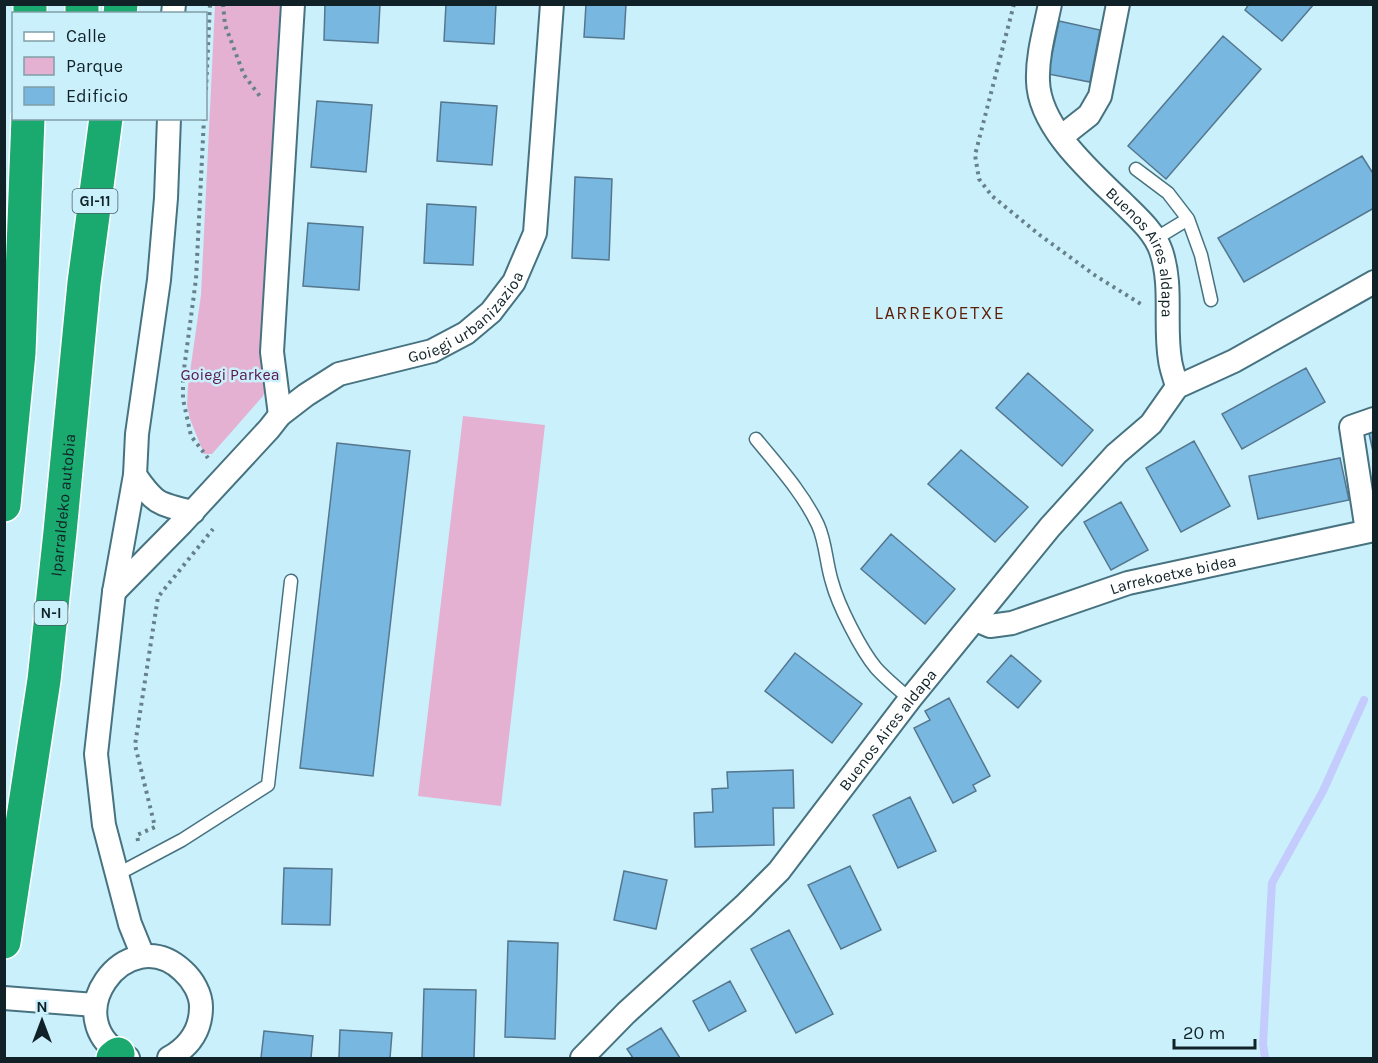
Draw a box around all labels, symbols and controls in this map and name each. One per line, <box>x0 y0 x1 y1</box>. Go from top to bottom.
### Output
legend <box>12 12 207 120</box>
text: Calle <box>66 25 106 47</box>
text: Parque <box>66 55 123 77</box>
text: Edificio <box>66 85 128 107</box>
street label: Buenos Aires aldapa <box>1102 183 1177 318</box>
road number: GI-11 <box>72 189 118 213</box>
street label: Goiegi urbanizazioa <box>406 269 527 367</box>
district label: LARREKOETXE <box>875 302 1005 324</box>
park label: Goiegi Parkea <box>180 365 280 384</box>
street label: Iparraldeko autobia <box>46 433 79 577</box>
street label: Larrekoetxe bidea <box>1107 551 1238 599</box>
road number: N-I <box>34 601 68 625</box>
street label: Buenos Aires aldapa <box>835 665 941 794</box>
north arrow <box>12 991 72 1051</box>
text: N <box>36 997 48 1016</box>
scale bar <box>1174 1012 1255 1050</box>
text: 20 m <box>1183 1022 1225 1044</box>

